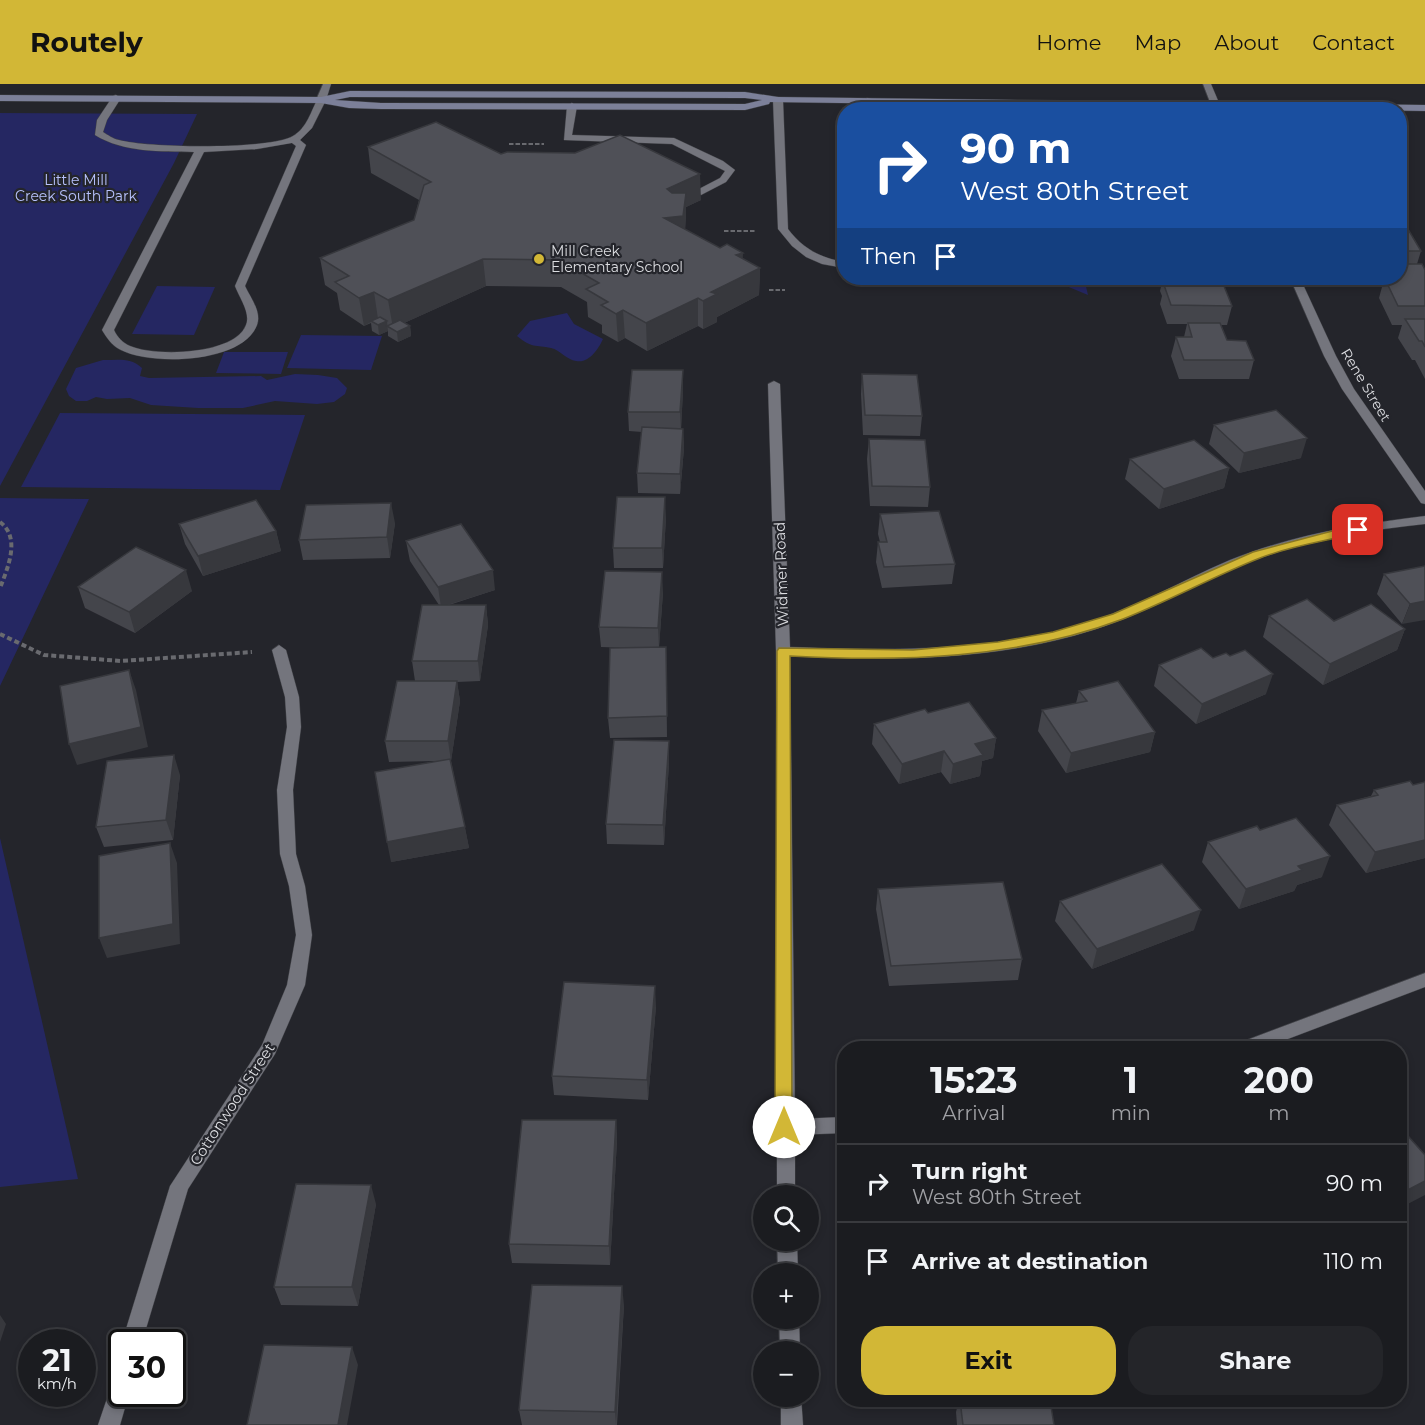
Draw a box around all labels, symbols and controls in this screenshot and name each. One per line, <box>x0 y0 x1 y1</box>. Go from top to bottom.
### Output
text: Routely <box>30 25 143 59</box>
text: Home <box>1036 30 1101 55</box>
text: Map <box>1134 30 1181 55</box>
text: About <box>1214 30 1279 55</box>
text: Contact <box>1312 30 1395 55</box>
text: 90 m <box>960 122 1071 174</box>
icon: right <box>861 126 939 204</box>
park label: Little Mill Creek South Park <box>15 171 138 205</box>
text: West 80th Street <box>960 174 1189 207</box>
icon: arrive <box>929 240 962 273</box>
place label: Mill Creek Elementary School <box>551 242 683 276</box>
text: Then <box>861 243 917 270</box>
marker: Mill Creek Elementary School <box>532 252 546 266</box>
street label: Rene Street <box>1337 345 1395 425</box>
pin <box>1332 504 1383 555</box>
icon: arrive <box>1341 513 1374 546</box>
street label: Widmer Road <box>770 521 792 627</box>
street label: Cottonwood Street <box>185 1039 279 1169</box>
text: 15:23 <box>930 1058 1018 1102</box>
text: 1 <box>1124 1058 1138 1102</box>
text: 200 <box>1244 1058 1314 1102</box>
position arrow <box>752 1095 816 1159</box>
text: Arrival <box>942 1101 1005 1125</box>
text: min <box>1111 1101 1151 1125</box>
text: m <box>1268 1101 1289 1125</box>
text: Turn right <box>912 1158 1027 1185</box>
icon: right <box>861 1167 894 1200</box>
text: 90 m <box>1326 1170 1383 1197</box>
map controls <box>753 1185 819 1407</box>
button: search <box>753 1185 819 1251</box>
text: West 80th Street <box>912 1185 1082 1209</box>
icon: arrive <box>861 1245 894 1278</box>
text: Arrive at destination <box>912 1248 1148 1275</box>
text: 110 m <box>1323 1248 1383 1275</box>
button: + <box>753 1263 819 1329</box>
button: Exit <box>861 1326 1116 1395</box>
button: Share <box>1128 1326 1383 1395</box>
speed limit sign: 30 <box>108 1329 186 1407</box>
button: − <box>753 1341 819 1407</box>
text: 21 <box>42 1342 72 1379</box>
text: km/h <box>37 1374 77 1393</box>

